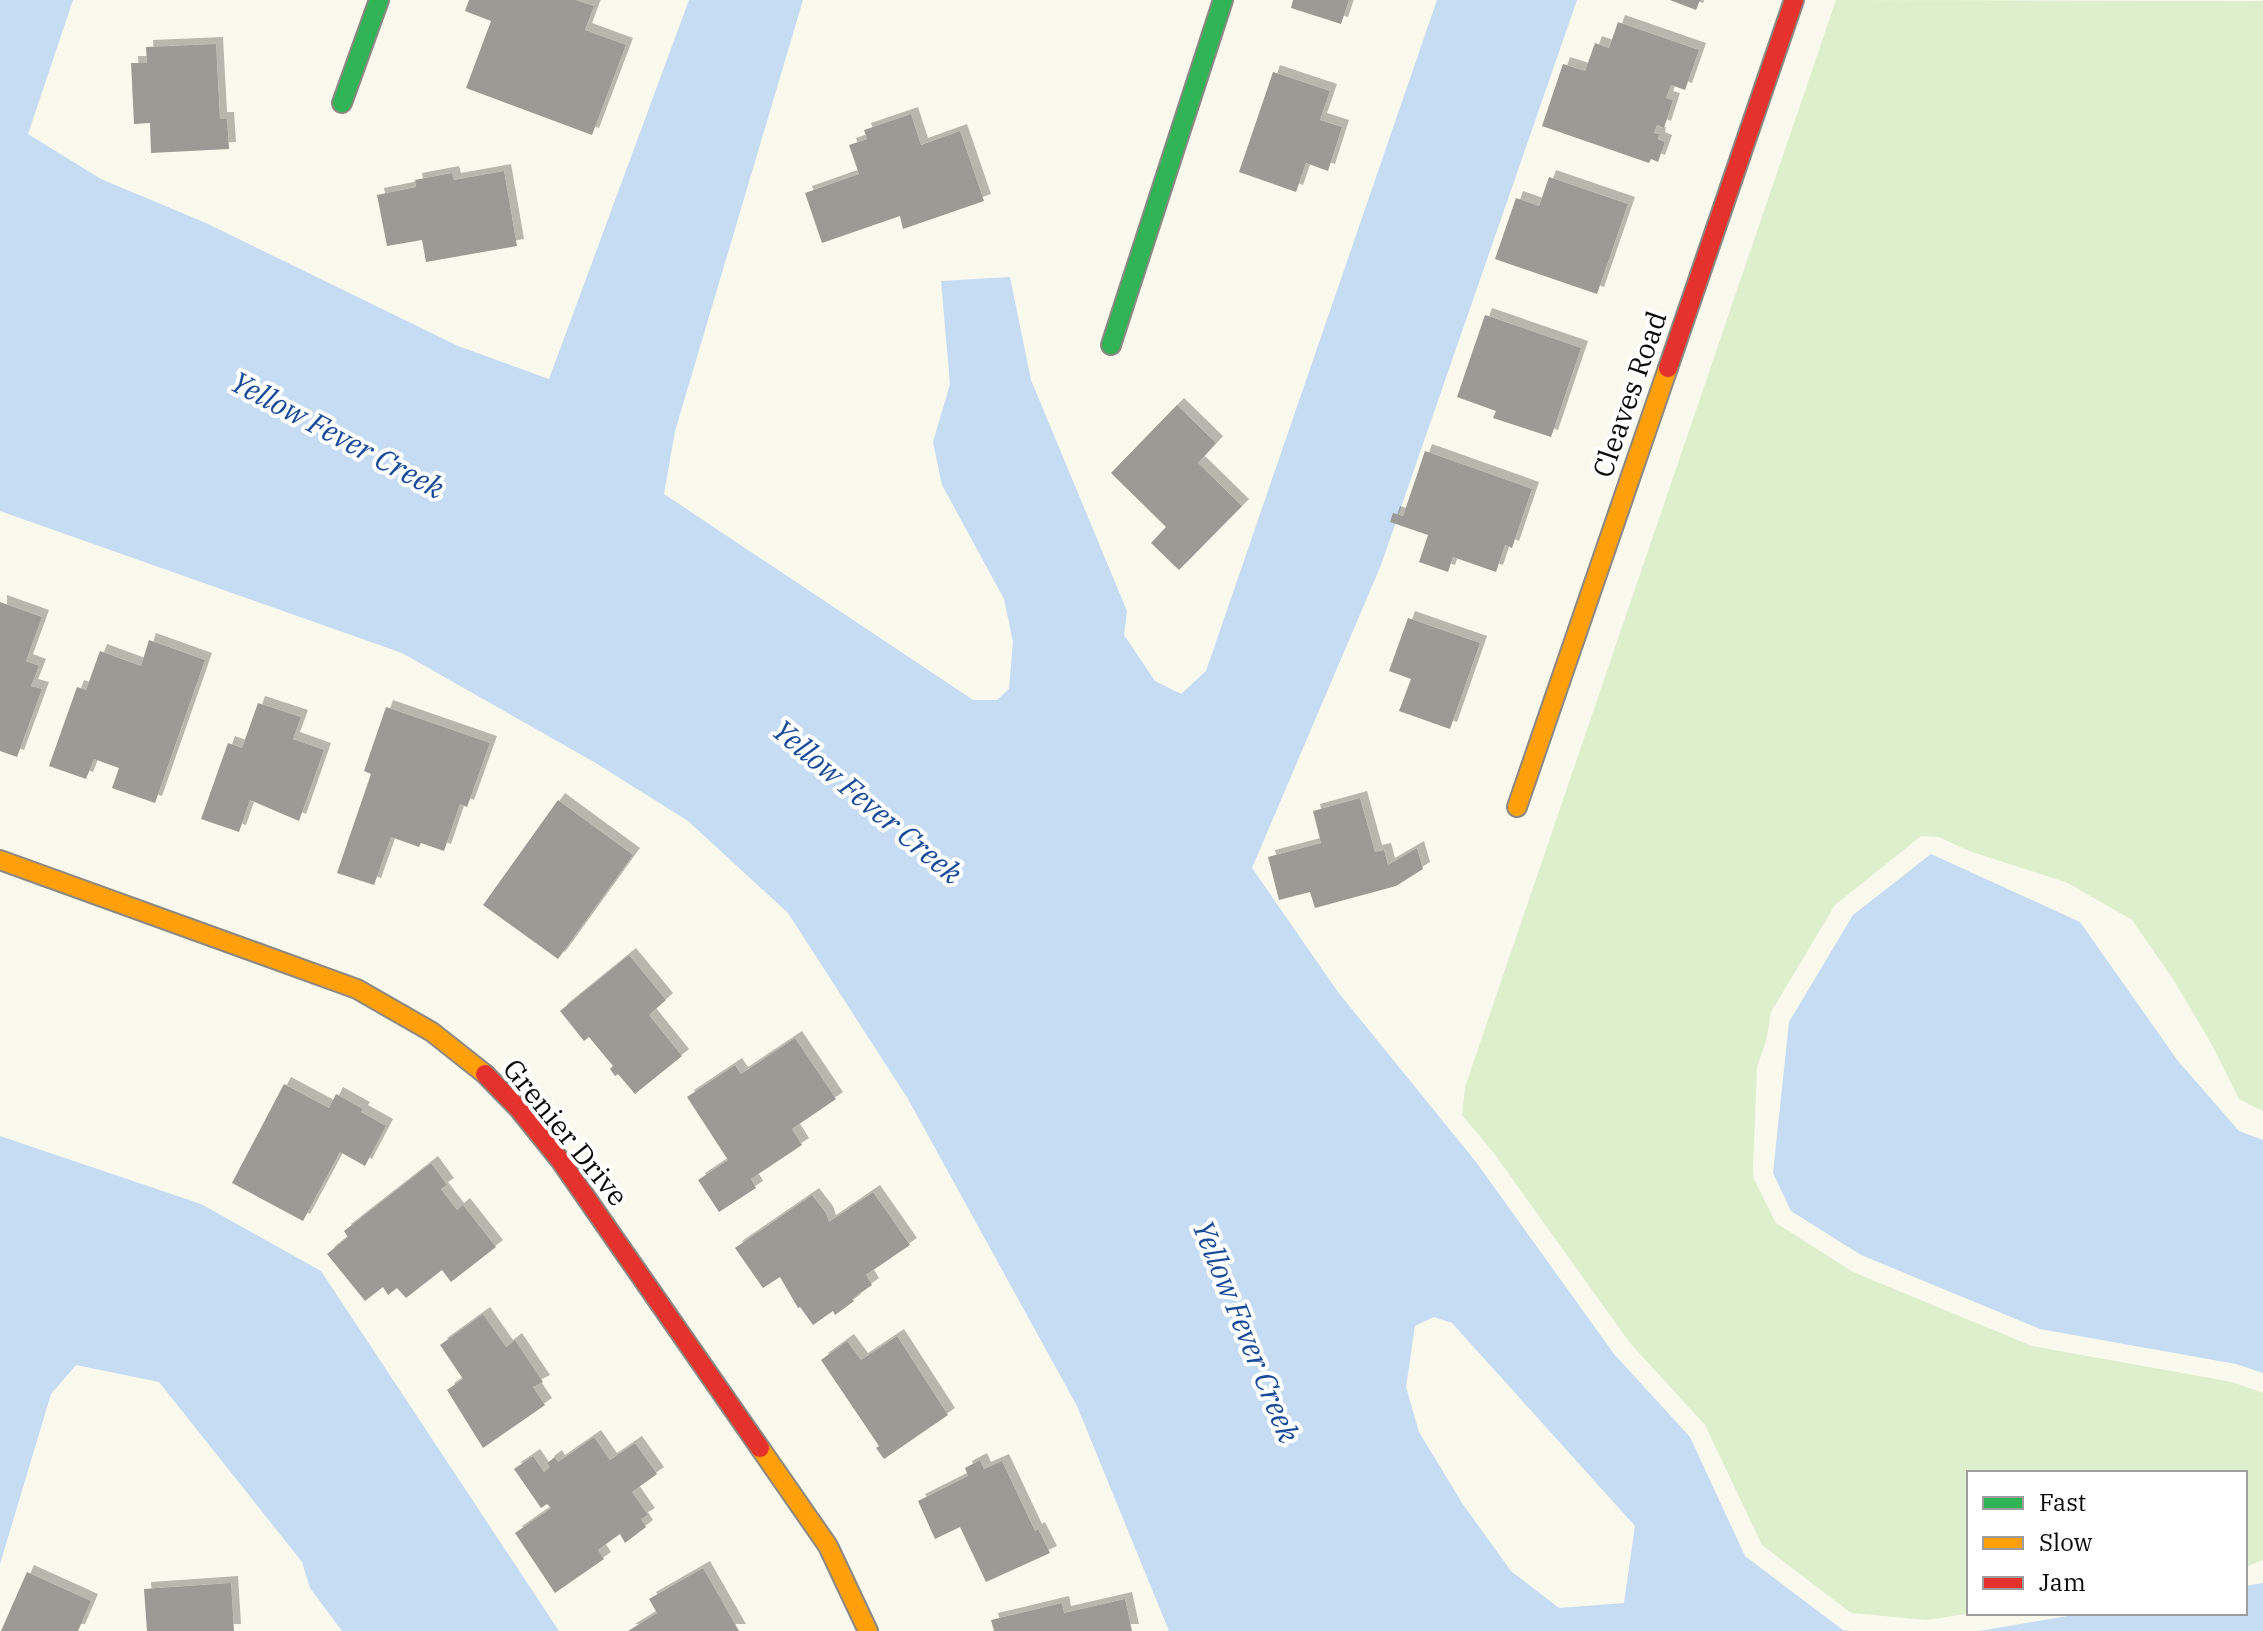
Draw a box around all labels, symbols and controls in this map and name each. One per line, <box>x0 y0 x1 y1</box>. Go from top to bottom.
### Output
street label: Cleaves Road <box>1583 306 1675 482</box>
water label: Yellow Fever Creek <box>224 361 452 507</box>
water label: Yellow Fever Creek <box>765 710 971 892</box>
street label: Grenier Drive <box>495 1051 637 1213</box>
water label: Yellow Fever Creek <box>1185 1214 1309 1448</box>
legend <box>1967 1471 2247 1615</box>
text: Fast <box>2039 1486 2086 1518</box>
text: Slow <box>2039 1526 2093 1558</box>
text: Jam <box>2039 1566 2086 1598</box>

